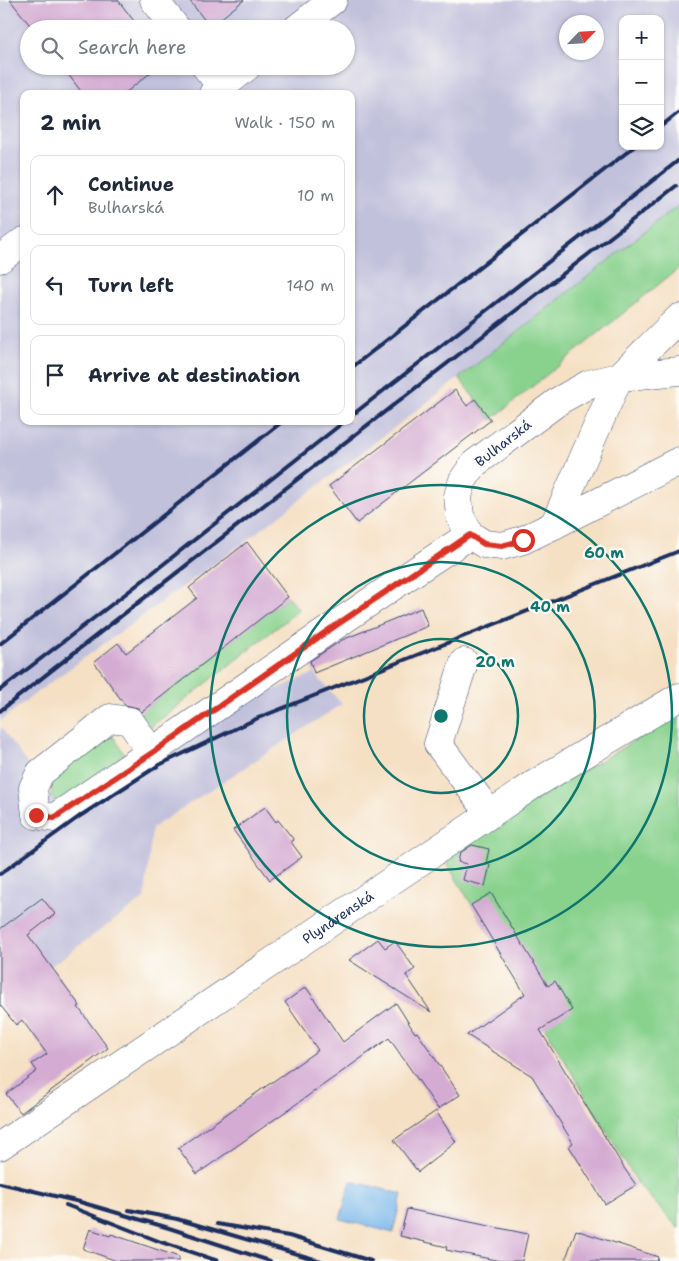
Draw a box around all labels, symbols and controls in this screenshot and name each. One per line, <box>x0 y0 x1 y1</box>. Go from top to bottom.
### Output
north arrow <box>559 15 604 60</box>
map controls <box>619 15 664 150</box>
button: + <box>619 15 664 60</box>
search box <box>20 20 355 75</box>
icon: search <box>38 34 66 62</box>
text: Search here <box>78 35 187 60</box>
button: − <box>619 60 664 105</box>
button: layers <box>619 105 664 150</box>
text: 2 min <box>40 109 101 137</box>
text: Walk · 150 m <box>234 112 335 133</box>
text: Continue <box>88 172 174 197</box>
icon: ahead <box>41 181 69 209</box>
text: 10 m <box>297 185 334 206</box>
text: Bulharská <box>88 197 164 218</box>
icon: left <box>41 271 69 299</box>
text: Turn left <box>88 273 174 298</box>
text: 140 m <box>287 275 334 296</box>
icon: arrive <box>41 361 69 389</box>
text: Arrive at destination <box>88 363 300 388</box>
street label: Bulharská <box>471 415 535 471</box>
route start <box>512 529 535 552</box>
text: 60 m <box>584 543 624 563</box>
text: 40 m <box>530 597 570 617</box>
text: 20 m <box>475 652 515 672</box>
centre of rings <box>432 707 450 725</box>
route end <box>25 804 48 827</box>
street label: Plynárenská <box>299 887 377 948</box>

